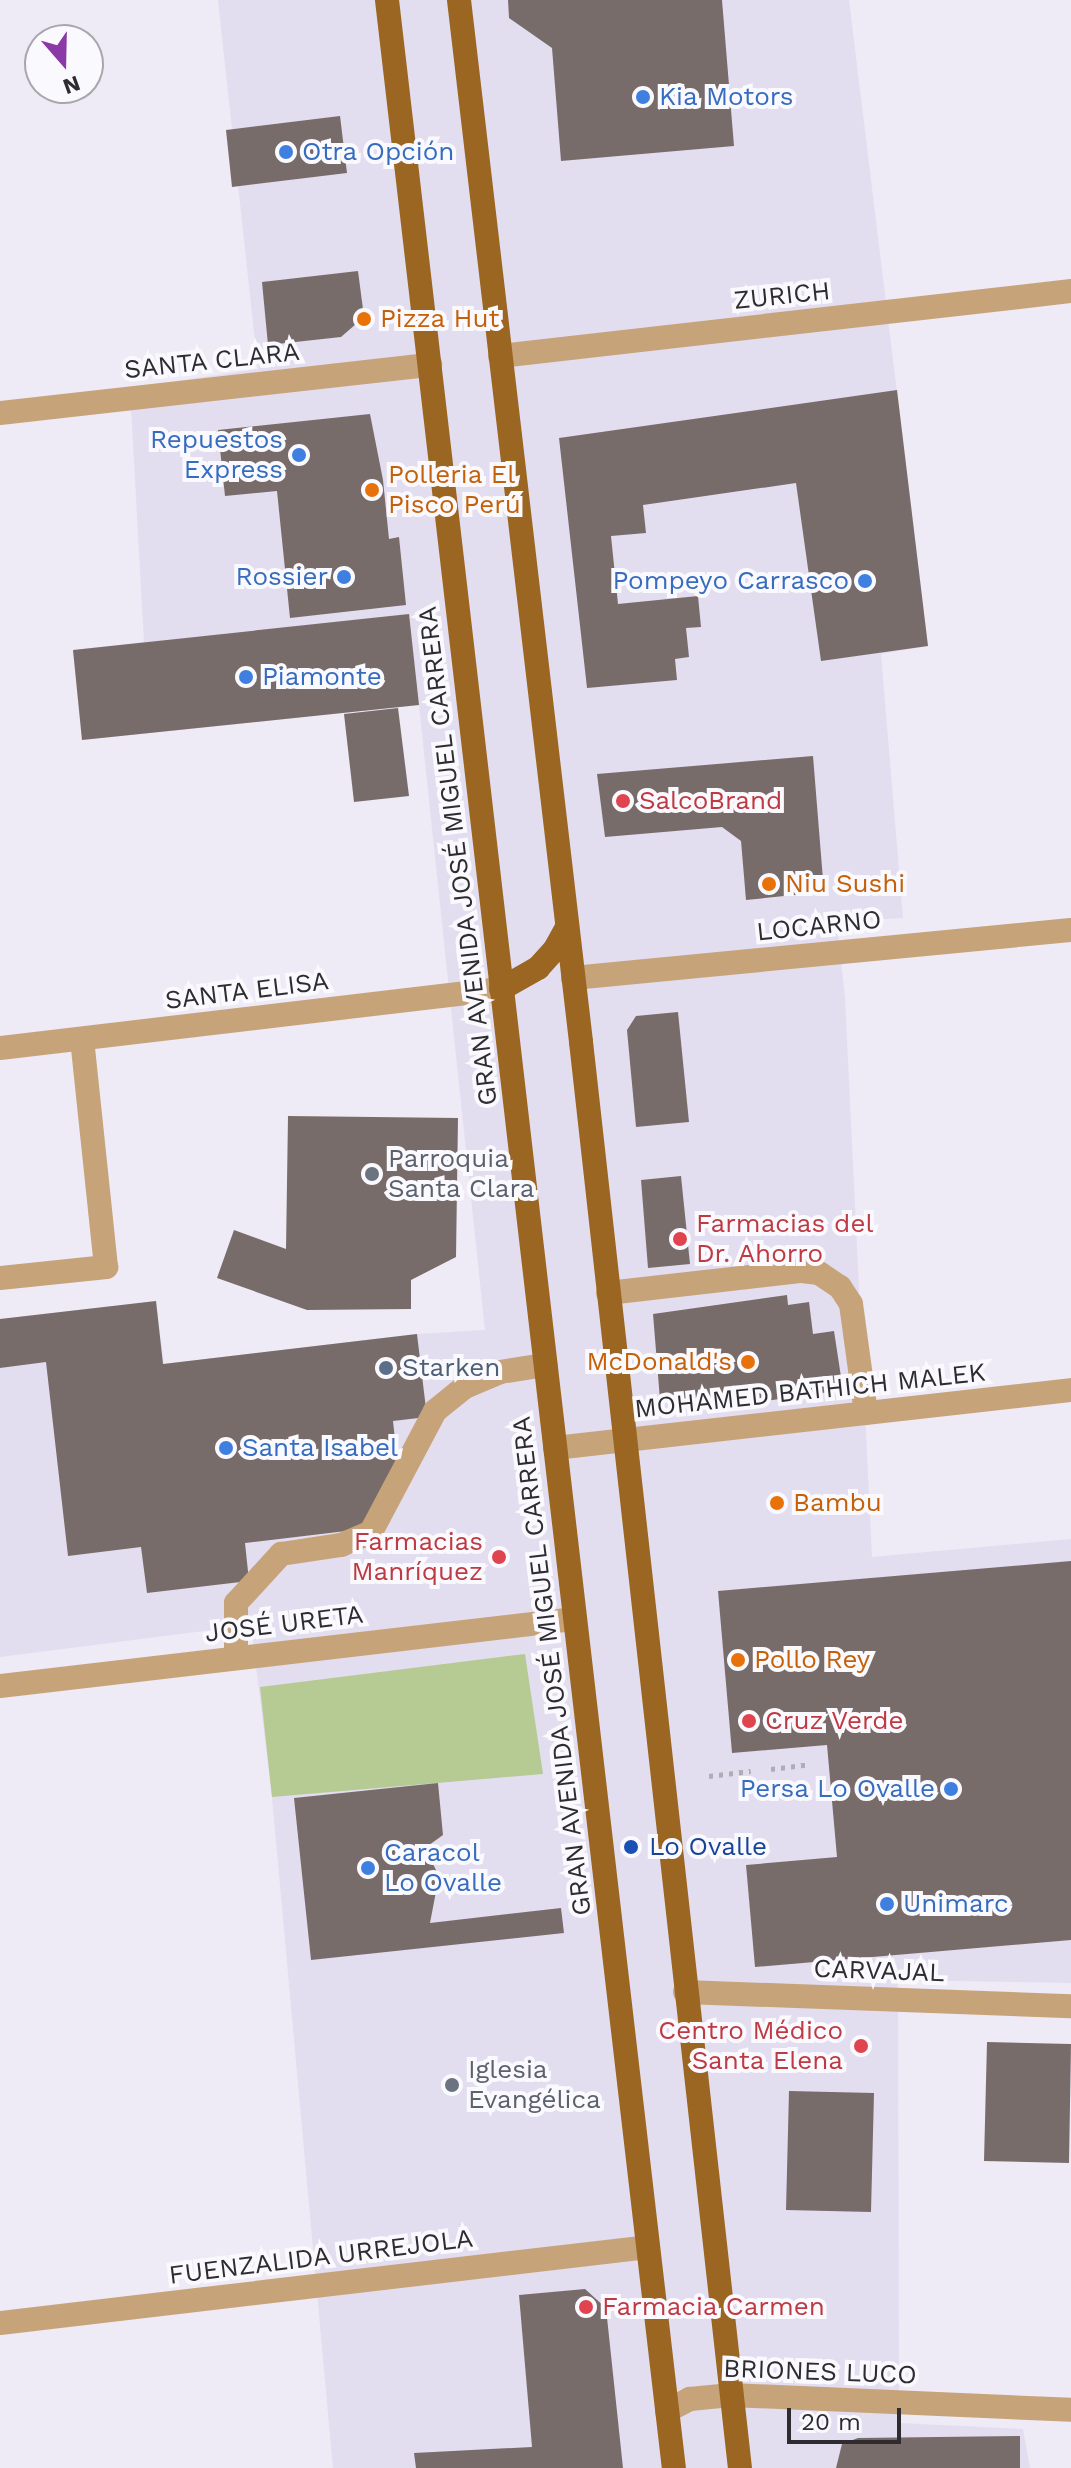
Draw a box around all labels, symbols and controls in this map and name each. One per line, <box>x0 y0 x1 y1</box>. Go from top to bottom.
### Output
north arrow <box>24 24 104 104</box>
text: N <box>60 71 84 100</box>
place label: Kia Motors <box>659 81 794 113</box>
marker: Kia Motors <box>634 88 652 106</box>
place label: Otra Opción <box>302 136 455 168</box>
marker: Otra Opción <box>277 143 295 161</box>
street label: ZURICH <box>732 275 832 317</box>
place label: Pizza Hut <box>380 303 500 335</box>
marker: Pizza Hut <box>355 310 373 328</box>
street label: SANTA CLARA <box>122 336 302 386</box>
place label: Repuestos Express <box>150 424 283 486</box>
marker: Repuestos Express <box>290 446 308 464</box>
place label: Polleria El Pisco Perú <box>388 459 521 520</box>
marker: Polleria El Pisco Perú <box>363 481 381 499</box>
place label: Rossier <box>236 561 328 593</box>
place label: Pompeyo Carrasco <box>612 565 849 597</box>
marker: Rossier <box>335 568 353 586</box>
marker: Pompeyo Carrasco <box>856 572 874 590</box>
street label: GRAN AVENIDA JOSÉ MIGUEL CARRERA <box>412 603 504 1109</box>
place label: Piamonte <box>262 661 382 693</box>
marker: Piamonte <box>237 668 255 686</box>
place label: SalcoBrand <box>639 785 782 817</box>
marker: SalcoBrand <box>614 792 632 810</box>
place label: Niu Sushi <box>785 868 905 900</box>
marker: Niu Sushi <box>760 875 778 893</box>
street label: LOCARNO <box>755 904 883 948</box>
street label: SANTA ELISA <box>163 965 331 1017</box>
place label: Parroquia Santa Clara <box>388 1143 535 1204</box>
marker: Parroquia Santa Clara <box>363 1165 381 1183</box>
place label: Farmacias del Dr. Ahorro <box>696 1208 873 1270</box>
marker: Farmacias del Dr. Ahorro <box>671 1230 689 1248</box>
place label: McDonald's <box>587 1346 732 1378</box>
place label: Starken <box>402 1352 500 1384</box>
marker: McDonald's <box>739 1353 757 1371</box>
street label: MOHAMED BATHICH MALEK <box>633 1357 987 1425</box>
marker: Starken <box>377 1359 395 1377</box>
street label: GRAN AVENIDA JOSÉ MIGUEL CARRERA <box>506 1413 598 1919</box>
place label: Santa Isabel <box>242 1432 399 1464</box>
marker: Santa Isabel <box>217 1439 235 1457</box>
place label: Bambu <box>793 1487 882 1519</box>
marker: Bambu <box>768 1494 786 1512</box>
place label: Farmacias Manríquez <box>351 1526 483 1588</box>
marker: Farmacias Manríquez <box>490 1548 508 1566</box>
street label: JOSÉ URETA <box>203 1599 365 1649</box>
place label: Pollo Rey <box>754 1644 870 1676</box>
marker: Pollo Rey <box>729 1651 747 1669</box>
place label: Cruz Verde <box>765 1705 904 1737</box>
marker: Cruz Verde <box>740 1712 758 1730</box>
place label: Persa Lo Ovalle <box>739 1773 935 1805</box>
marker: Persa Lo Ovalle <box>942 1780 960 1798</box>
place label: Lo Ovalle <box>649 1831 767 1863</box>
marker: Lo Ovalle <box>620 1836 642 1858</box>
place label: Caracol Lo Ovalle <box>384 1837 502 1898</box>
marker: Caracol Lo Ovalle <box>359 1859 377 1877</box>
place label: Unimarc <box>903 1888 1009 1920</box>
marker: Unimarc <box>878 1895 896 1913</box>
street label: CARVAJAL <box>813 1953 945 1989</box>
place label: Centro Médico Santa Elena <box>658 2015 843 2076</box>
marker: Centro Médico Santa Elena <box>850 2035 872 2057</box>
place label: Iglesia Evangélica <box>468 2054 601 2116</box>
marker: Iglesia Evangélica <box>443 2076 461 2094</box>
street label: FUENZALIDA URREJOLA <box>167 2223 475 2291</box>
place label: Farmacia Carmen <box>602 2291 825 2323</box>
marker: Farmacia Carmen <box>577 2298 595 2316</box>
street label: BRIONES LUCO <box>723 2353 917 2391</box>
scale bar <box>791 2392 905 2442</box>
text: 20 m <box>801 2408 861 2436</box>

